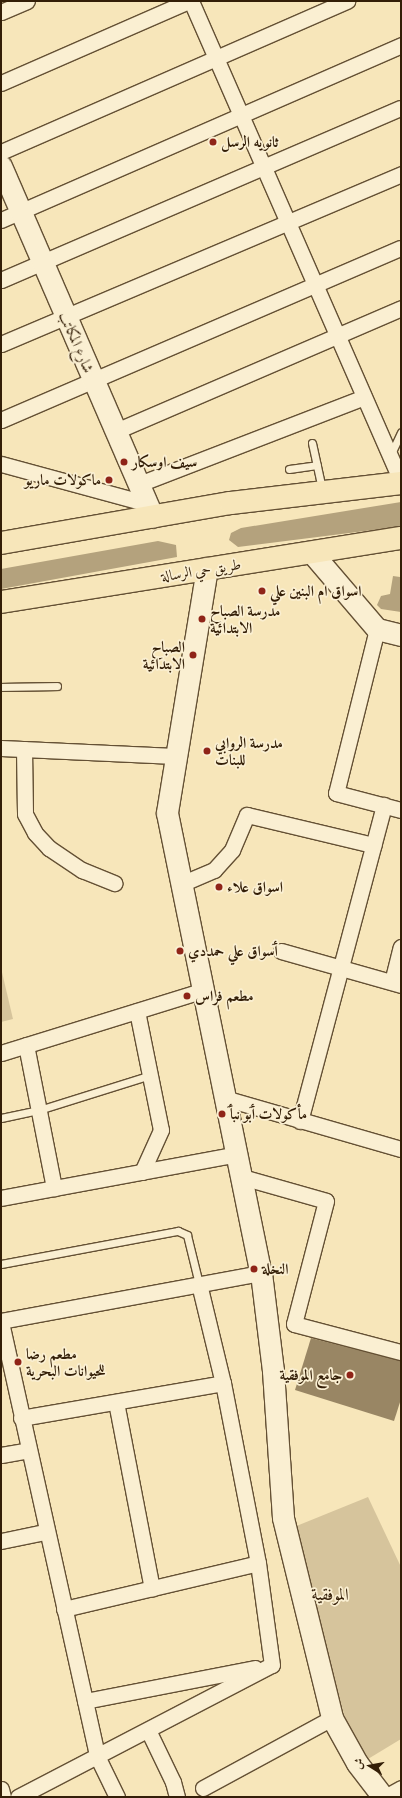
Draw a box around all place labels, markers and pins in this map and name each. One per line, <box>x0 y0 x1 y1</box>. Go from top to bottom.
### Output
place label: ثانويه الرسل <box>221 133 278 151</box>
marker: ثانويه الرسل <box>208 137 218 147</box>
place label: سيف اوسكار <box>132 453 197 471</box>
marker: سيف اوسكار <box>119 457 129 467</box>
place label: ماكولات ماريو <box>24 471 101 489</box>
marker: ماكولات ماريو <box>104 475 114 485</box>
place label: اسواق ام البنين علي <box>270 582 362 600</box>
marker: اسواق ام البنين علي <box>257 586 267 596</box>
place label: مدرسة الصباح الابتدائية <box>210 601 280 636</box>
marker: مدرسة الصباح الابتدائية <box>197 614 207 624</box>
place label: الصباح الابتدائية <box>143 637 185 672</box>
marker: الصباح الابتدائية <box>188 650 198 660</box>
place label: مدرسة الروابي للبنات <box>215 733 283 768</box>
marker: مدرسة الروابي للبنات <box>202 746 212 756</box>
place label: اسواق علاء <box>227 878 283 896</box>
marker: اسواق علاء <box>214 882 224 892</box>
place label: ٲسواق علي حمددي <box>188 942 278 960</box>
marker: ٲسواق علي حمددي <box>175 946 185 956</box>
place label: مطعم فراس <box>195 987 254 1005</box>
marker: مطعم فراس <box>182 991 192 1001</box>
place label: مأكولات ٲبو نبٲ <box>230 1105 307 1123</box>
marker: مأكولات ٲبو نبٲ <box>217 1109 227 1119</box>
place label: النخلة <box>262 1260 288 1278</box>
marker: النخلة <box>249 1264 259 1274</box>
place label: مطعم رضا للحيوانات البحرية <box>26 1344 105 1379</box>
marker: مطعم رضا للحيوانات البحرية <box>13 1357 23 1367</box>
place label: جامع الموفقية <box>279 1366 342 1384</box>
marker: جامع الموفقية <box>345 1370 355 1380</box>

